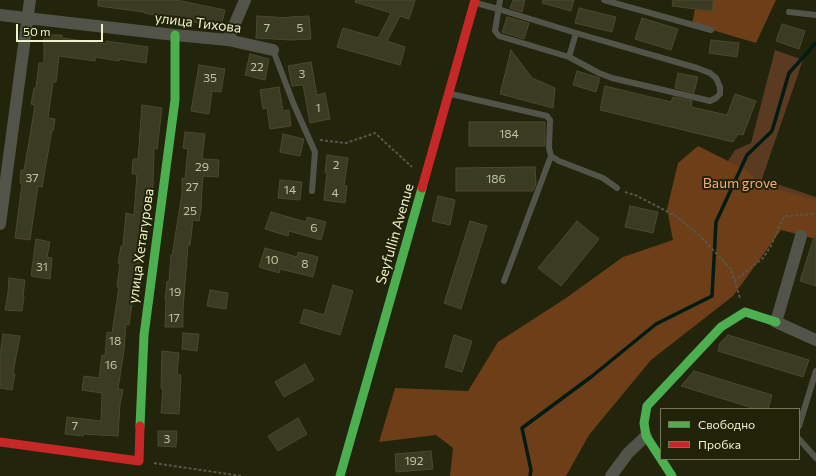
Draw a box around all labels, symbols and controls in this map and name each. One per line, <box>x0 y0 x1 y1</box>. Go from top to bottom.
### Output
street label: улица Тихова <box>154 9 242 37</box>
scale bar <box>18 16 105 42</box>
house number: 7 <box>264 21 270 35</box>
house number: 5 <box>297 21 303 35</box>
text: 50 m <box>23 24 51 38</box>
house number: 22 <box>250 60 264 74</box>
house number: 3 <box>299 67 305 81</box>
house number: 35 <box>203 71 217 85</box>
house number: 1 <box>315 101 321 115</box>
house number: 184 <box>499 127 519 141</box>
house number: 2 <box>333 158 339 172</box>
house number: 29 <box>195 160 209 174</box>
house number: 37 <box>25 171 39 185</box>
house number: 186 <box>486 172 506 186</box>
park label: Baum grove <box>703 175 777 191</box>
house number: 27 <box>186 180 198 194</box>
street label: Seyfullin Avenue <box>373 182 417 286</box>
house number: 14 <box>284 183 296 197</box>
house number: 4 <box>331 186 339 200</box>
street label: улица Хетагурова <box>125 187 157 305</box>
house number: 25 <box>183 204 197 218</box>
house number: 6 <box>310 221 318 235</box>
house number: 10 <box>266 253 278 267</box>
house number: 8 <box>301 257 309 271</box>
house number: 31 <box>36 260 48 274</box>
house number: 19 <box>169 285 181 299</box>
house number: 17 <box>168 311 180 325</box>
house number: 18 <box>109 334 121 348</box>
house number: 16 <box>105 358 117 372</box>
legend <box>660 408 800 460</box>
text: Свободно <box>698 417 755 431</box>
house number: 7 <box>72 419 78 433</box>
house number: 3 <box>164 432 170 446</box>
text: Пробка <box>698 437 741 451</box>
house number: 192 <box>404 454 424 468</box>

